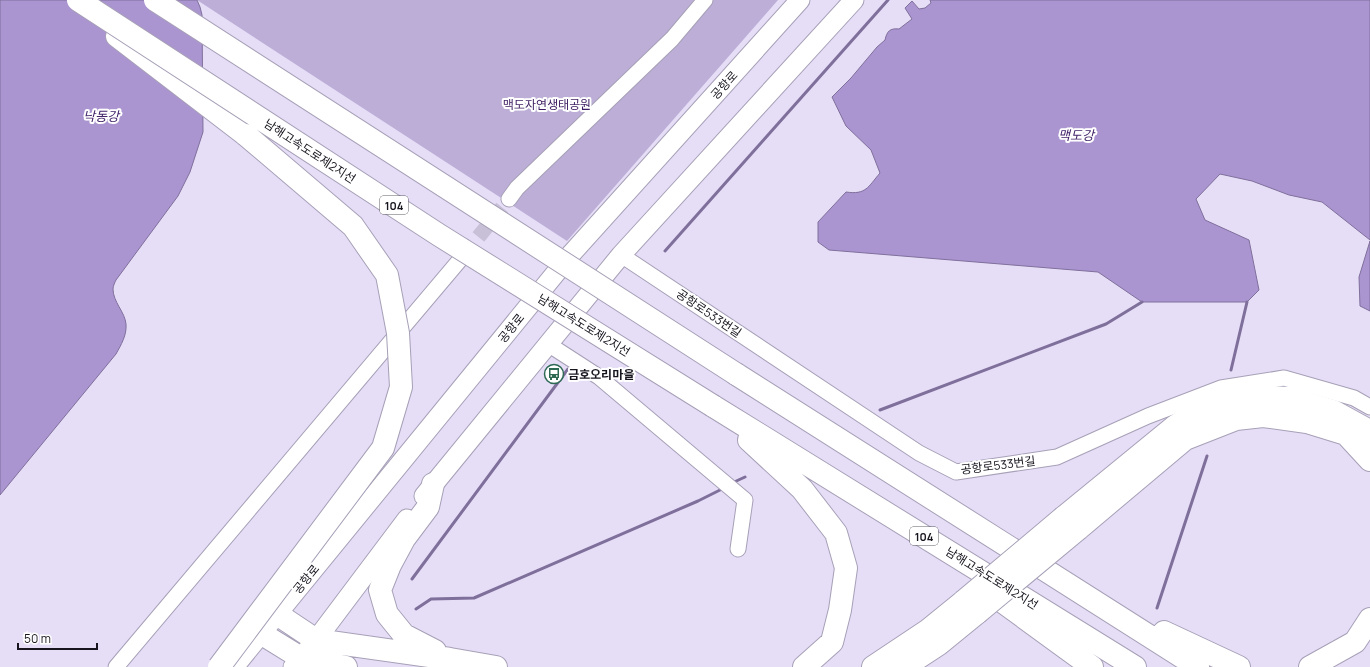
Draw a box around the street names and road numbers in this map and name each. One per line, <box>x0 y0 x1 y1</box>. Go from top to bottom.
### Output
street label: 공항로 <box>707 67 741 103</box>
street label: 남해고속도로제2지선 <box>261 115 359 187</box>
road number: 104 <box>380 196 408 214</box>
street label: 공항로533번길 <box>673 285 745 341</box>
street label: 남해고속도로제2지선 <box>534 290 634 360</box>
street label: 공항로 <box>494 310 528 346</box>
street label: 공항로533번길 <box>960 452 1036 478</box>
road number: 104 <box>910 527 938 545</box>
street label: 남해고속도로제2지선 <box>942 543 1042 613</box>
street label: 공항로 <box>289 561 323 597</box>

